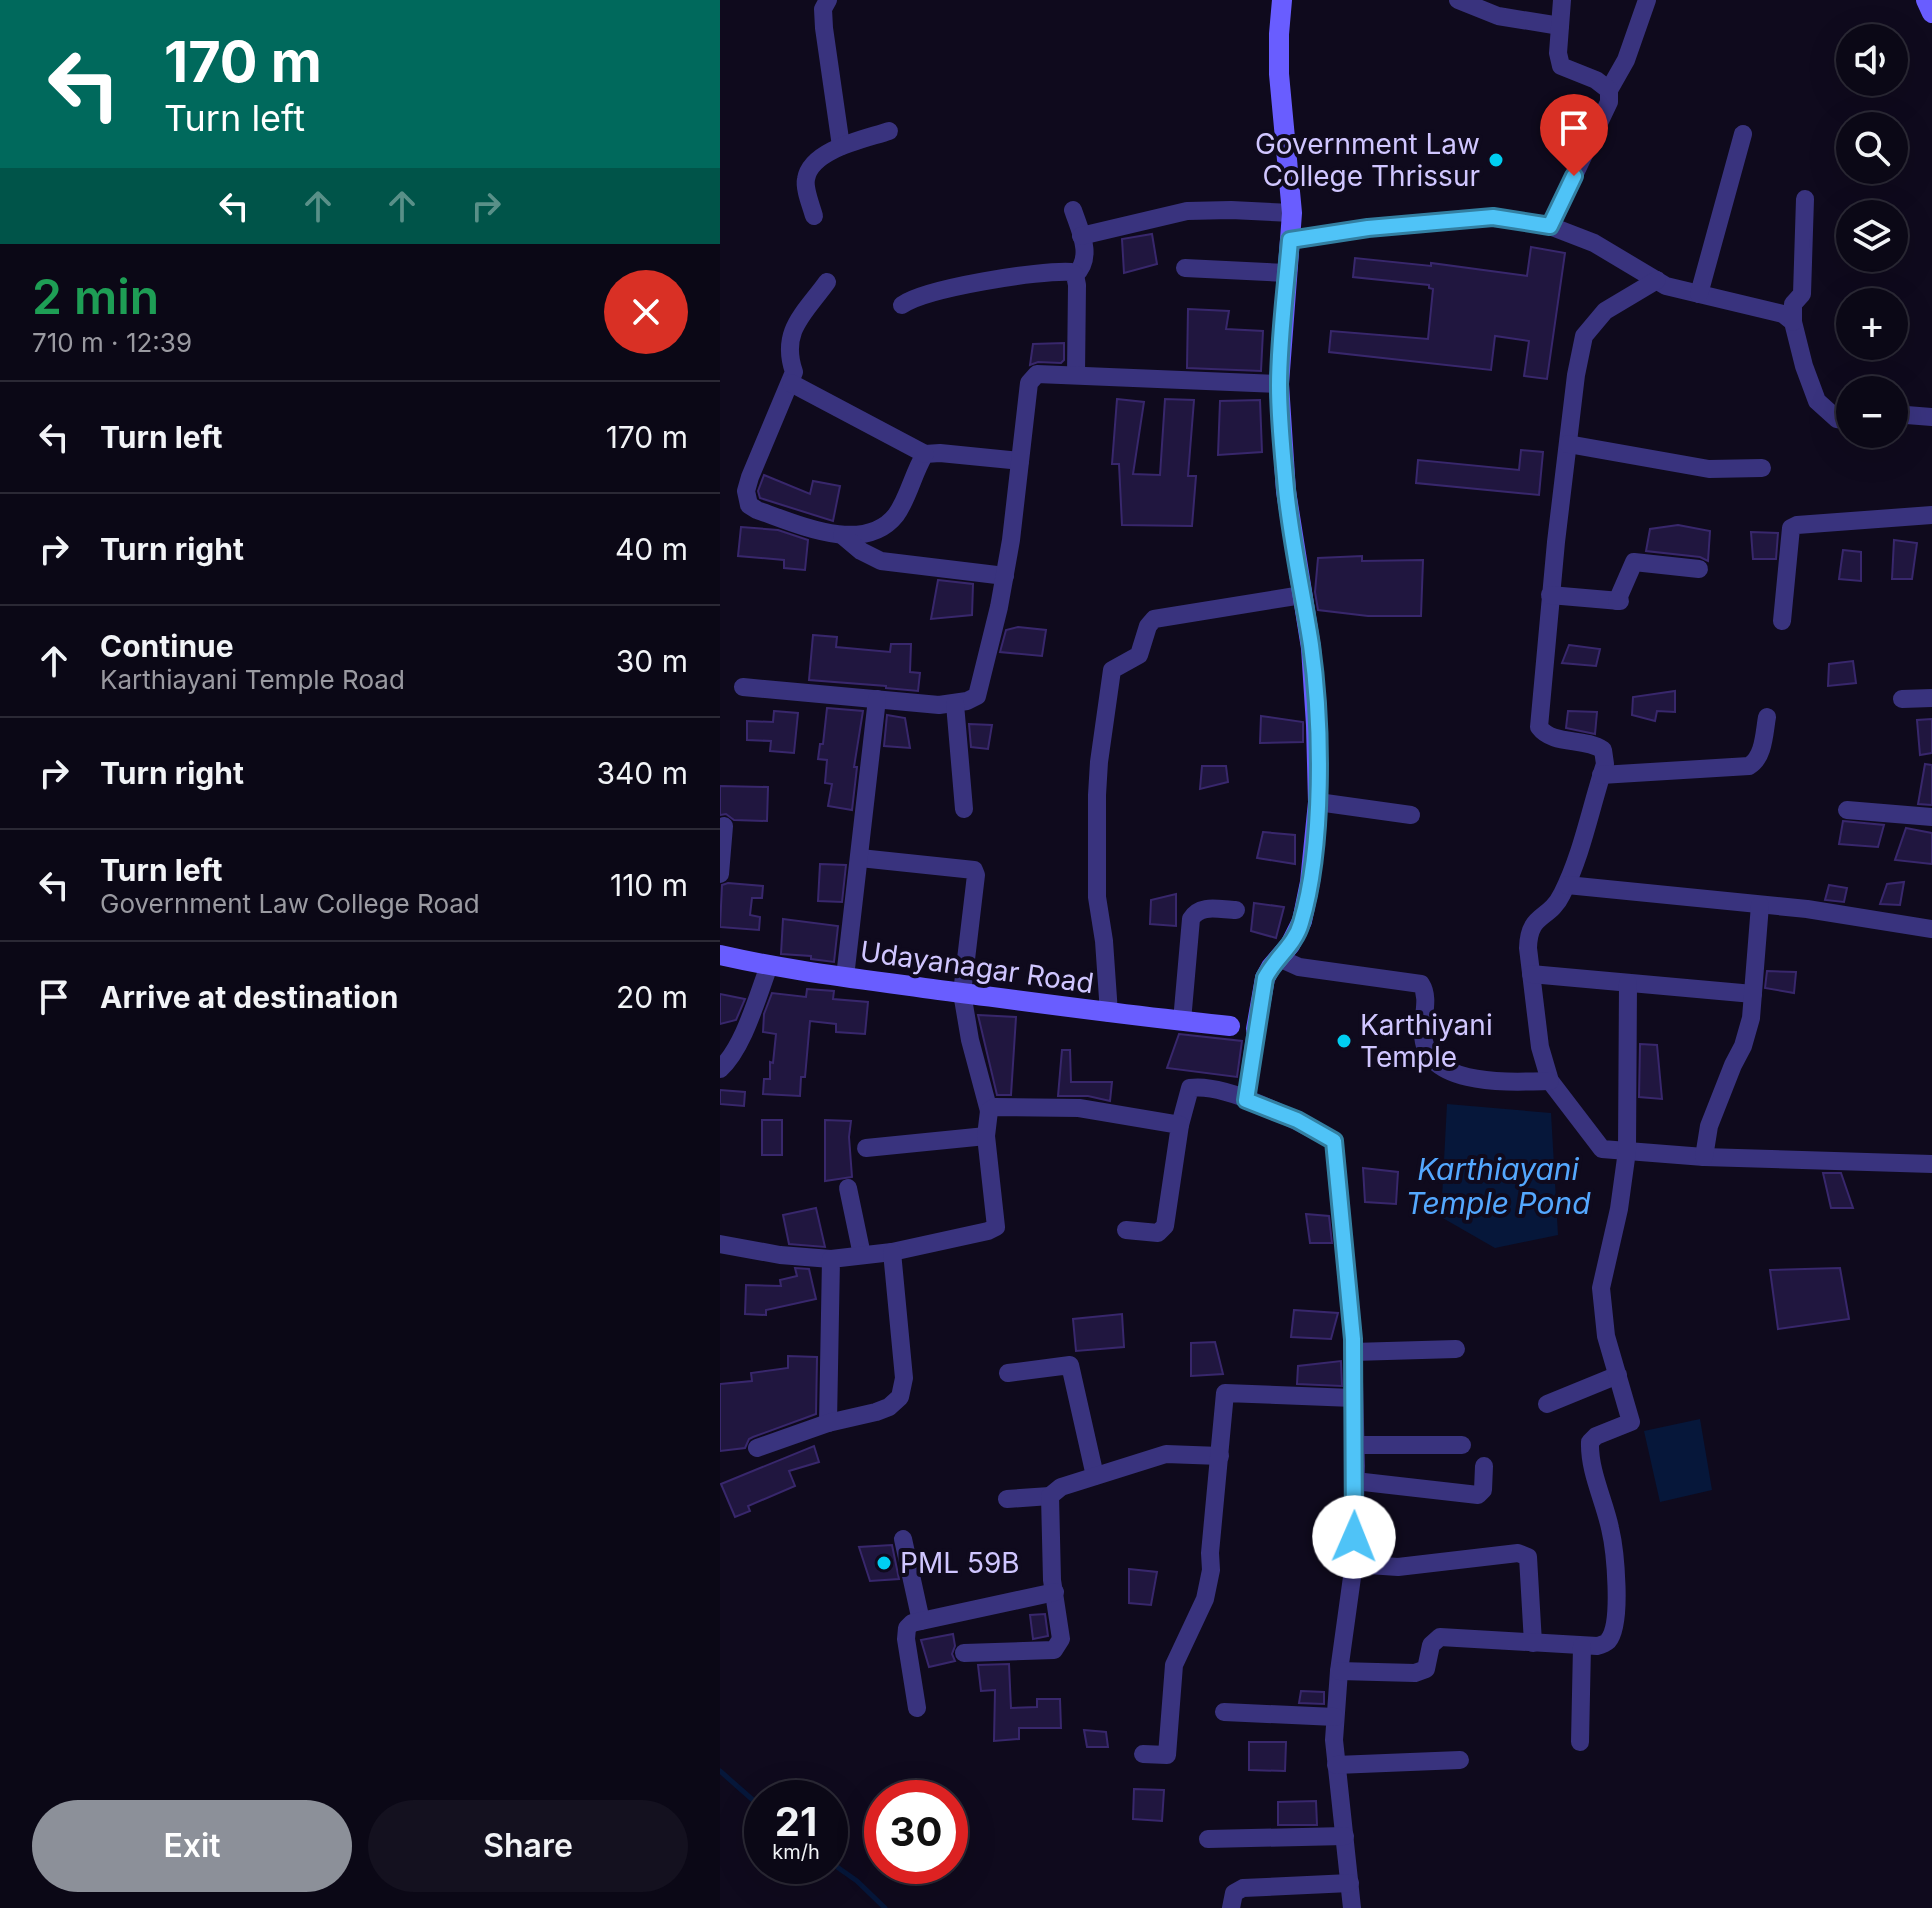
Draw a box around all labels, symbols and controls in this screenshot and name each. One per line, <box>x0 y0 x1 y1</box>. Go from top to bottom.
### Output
map controls <box>1836 24 1908 448</box>
button: sound <box>1836 24 1908 96</box>
text: 170 m <box>164 28 322 96</box>
icon: left <box>32 32 136 136</box>
pin <box>1540 94 1608 176</box>
text: Turn left <box>164 96 305 140</box>
icon: arrive <box>1552 106 1596 150</box>
button: search <box>1836 112 1908 184</box>
place label: Government Law College Thrissur <box>1255 127 1480 193</box>
marker: Government Law College Thrissur <box>1487 151 1505 169</box>
icon: left <box>212 184 256 228</box>
icon: ahead <box>296 184 340 228</box>
icon: ahead <box>380 184 424 228</box>
icon: right <box>464 184 508 228</box>
button: layers <box>1836 200 1908 272</box>
text: 2 min <box>32 267 159 326</box>
button: close <box>604 270 688 354</box>
button: + <box>1836 288 1908 360</box>
text: 710 m · 12:39 <box>32 327 192 358</box>
button: − <box>1836 376 1908 448</box>
icon: left <box>32 415 76 459</box>
text: Turn left <box>100 419 222 455</box>
text: 170 m <box>606 419 688 455</box>
icon: right <box>32 527 76 571</box>
text: Turn right <box>100 531 244 567</box>
text: 40 m <box>615 531 688 567</box>
text: Continue <box>100 628 234 664</box>
icon: ahead <box>32 639 76 683</box>
text: 30 m <box>616 643 688 679</box>
text: Karthiayani Temple Road <box>100 664 405 695</box>
icon: right <box>32 751 76 795</box>
text: Turn right <box>100 755 244 791</box>
text: 340 m <box>596 755 688 791</box>
text: Turn left <box>100 852 222 888</box>
icon: left <box>32 863 76 907</box>
text: 110 m <box>610 867 688 903</box>
text: Government Law College Road <box>100 888 480 919</box>
street label: Udayanagar Road <box>858 934 1096 1000</box>
icon: arrive <box>32 975 76 1019</box>
text: Arrive at destination <box>100 979 398 1015</box>
text: 20 m <box>616 979 688 1015</box>
place label: Karthiyani Temple <box>1360 1008 1493 1074</box>
marker: Karthiyani Temple <box>1335 1032 1353 1050</box>
water label: Karthiayani Temple Pond <box>1405 1151 1591 1221</box>
position arrow <box>1312 1495 1396 1579</box>
place label: PML 59B <box>900 1546 1020 1580</box>
marker: PML 59B <box>875 1554 893 1572</box>
speed limit sign: 30 <box>864 1780 968 1884</box>
text: 21 <box>775 1797 817 1846</box>
button: Exit <box>32 1800 352 1892</box>
button: Share <box>368 1800 688 1892</box>
text: km/h <box>772 1840 820 1864</box>

